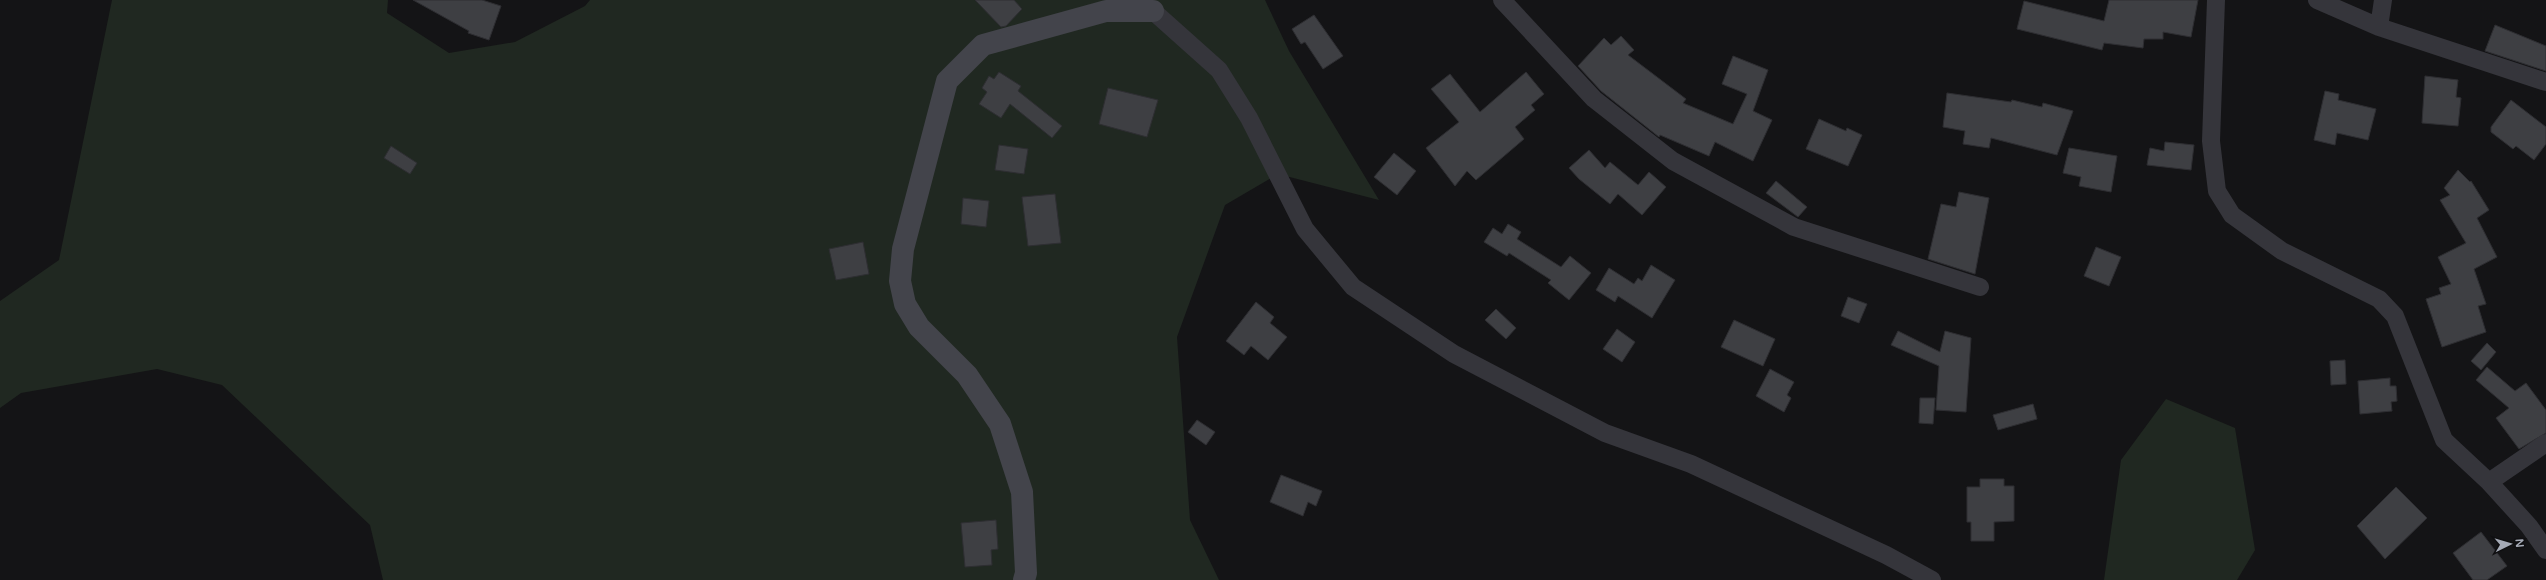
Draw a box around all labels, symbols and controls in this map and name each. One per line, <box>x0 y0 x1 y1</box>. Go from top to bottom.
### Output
north arrow <box>2490 524 2530 564</box>
text: N <box>2513 538 2526 548</box>

